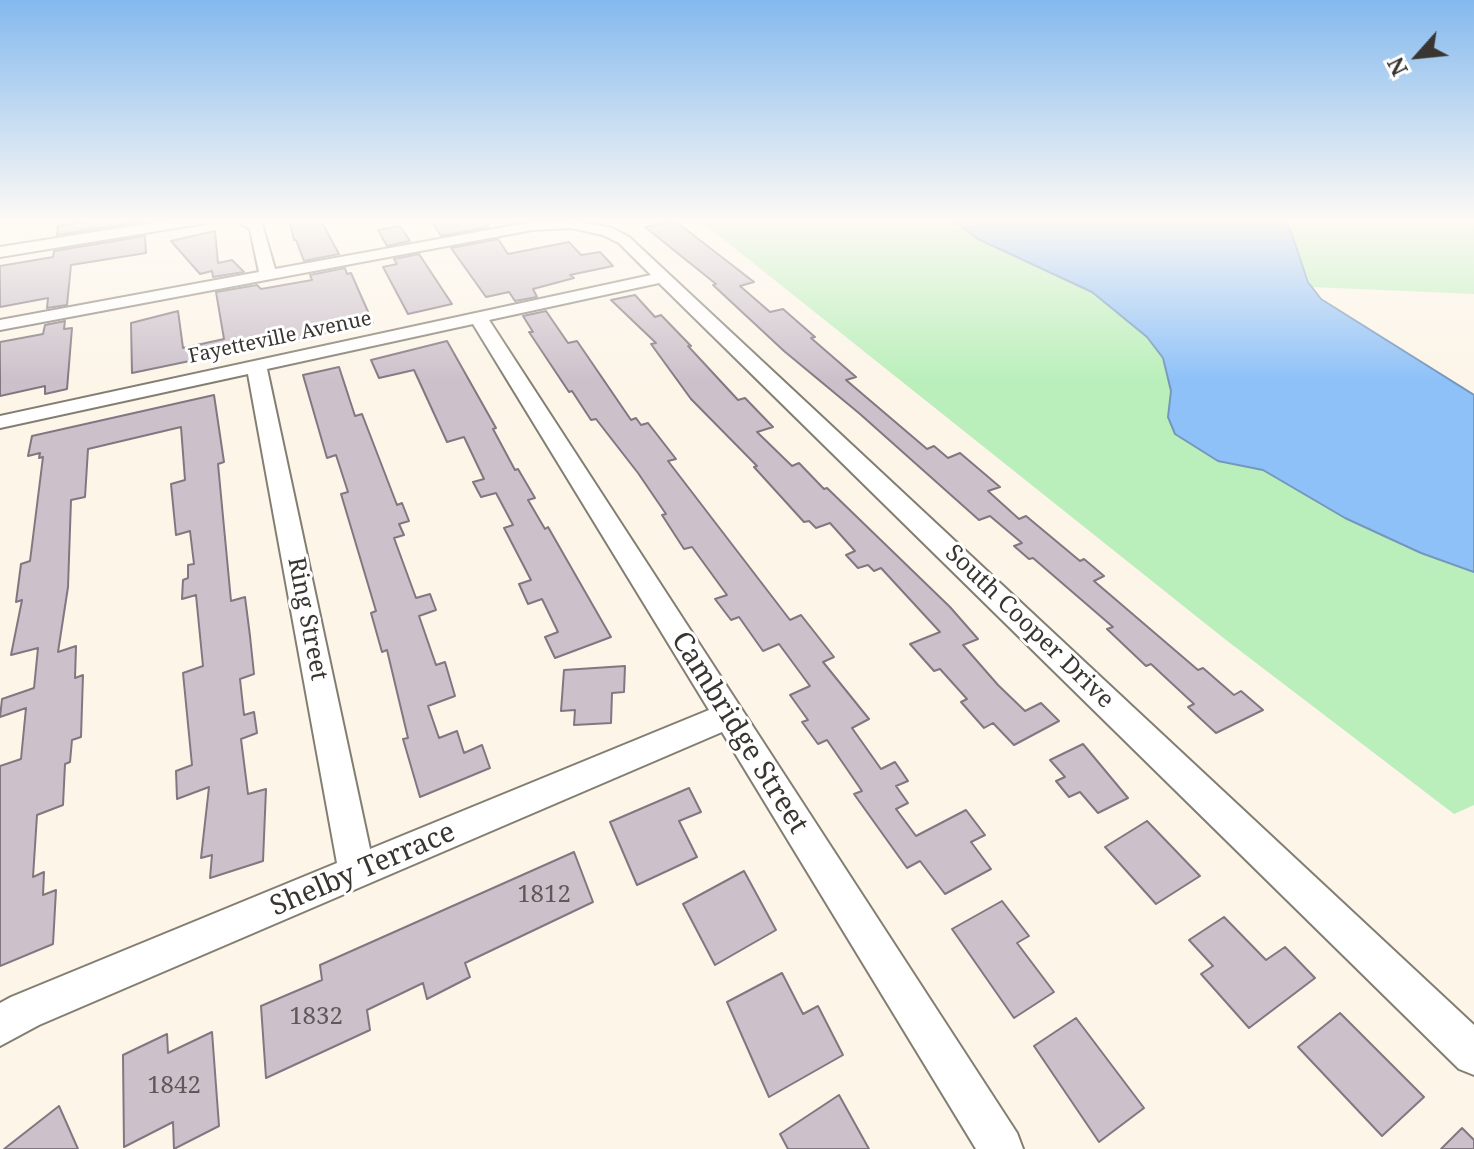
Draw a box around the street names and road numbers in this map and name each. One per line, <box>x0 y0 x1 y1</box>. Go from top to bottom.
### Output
street label: Fayetteville Avenue <box>186 307 374 369</box>
street label: South Cooper Drive <box>939 539 1119 715</box>
street label: Ring Street <box>281 555 333 683</box>
street label: Cambridge Street <box>663 626 815 840</box>
street label: Shelby Terrace <box>266 816 460 924</box>

